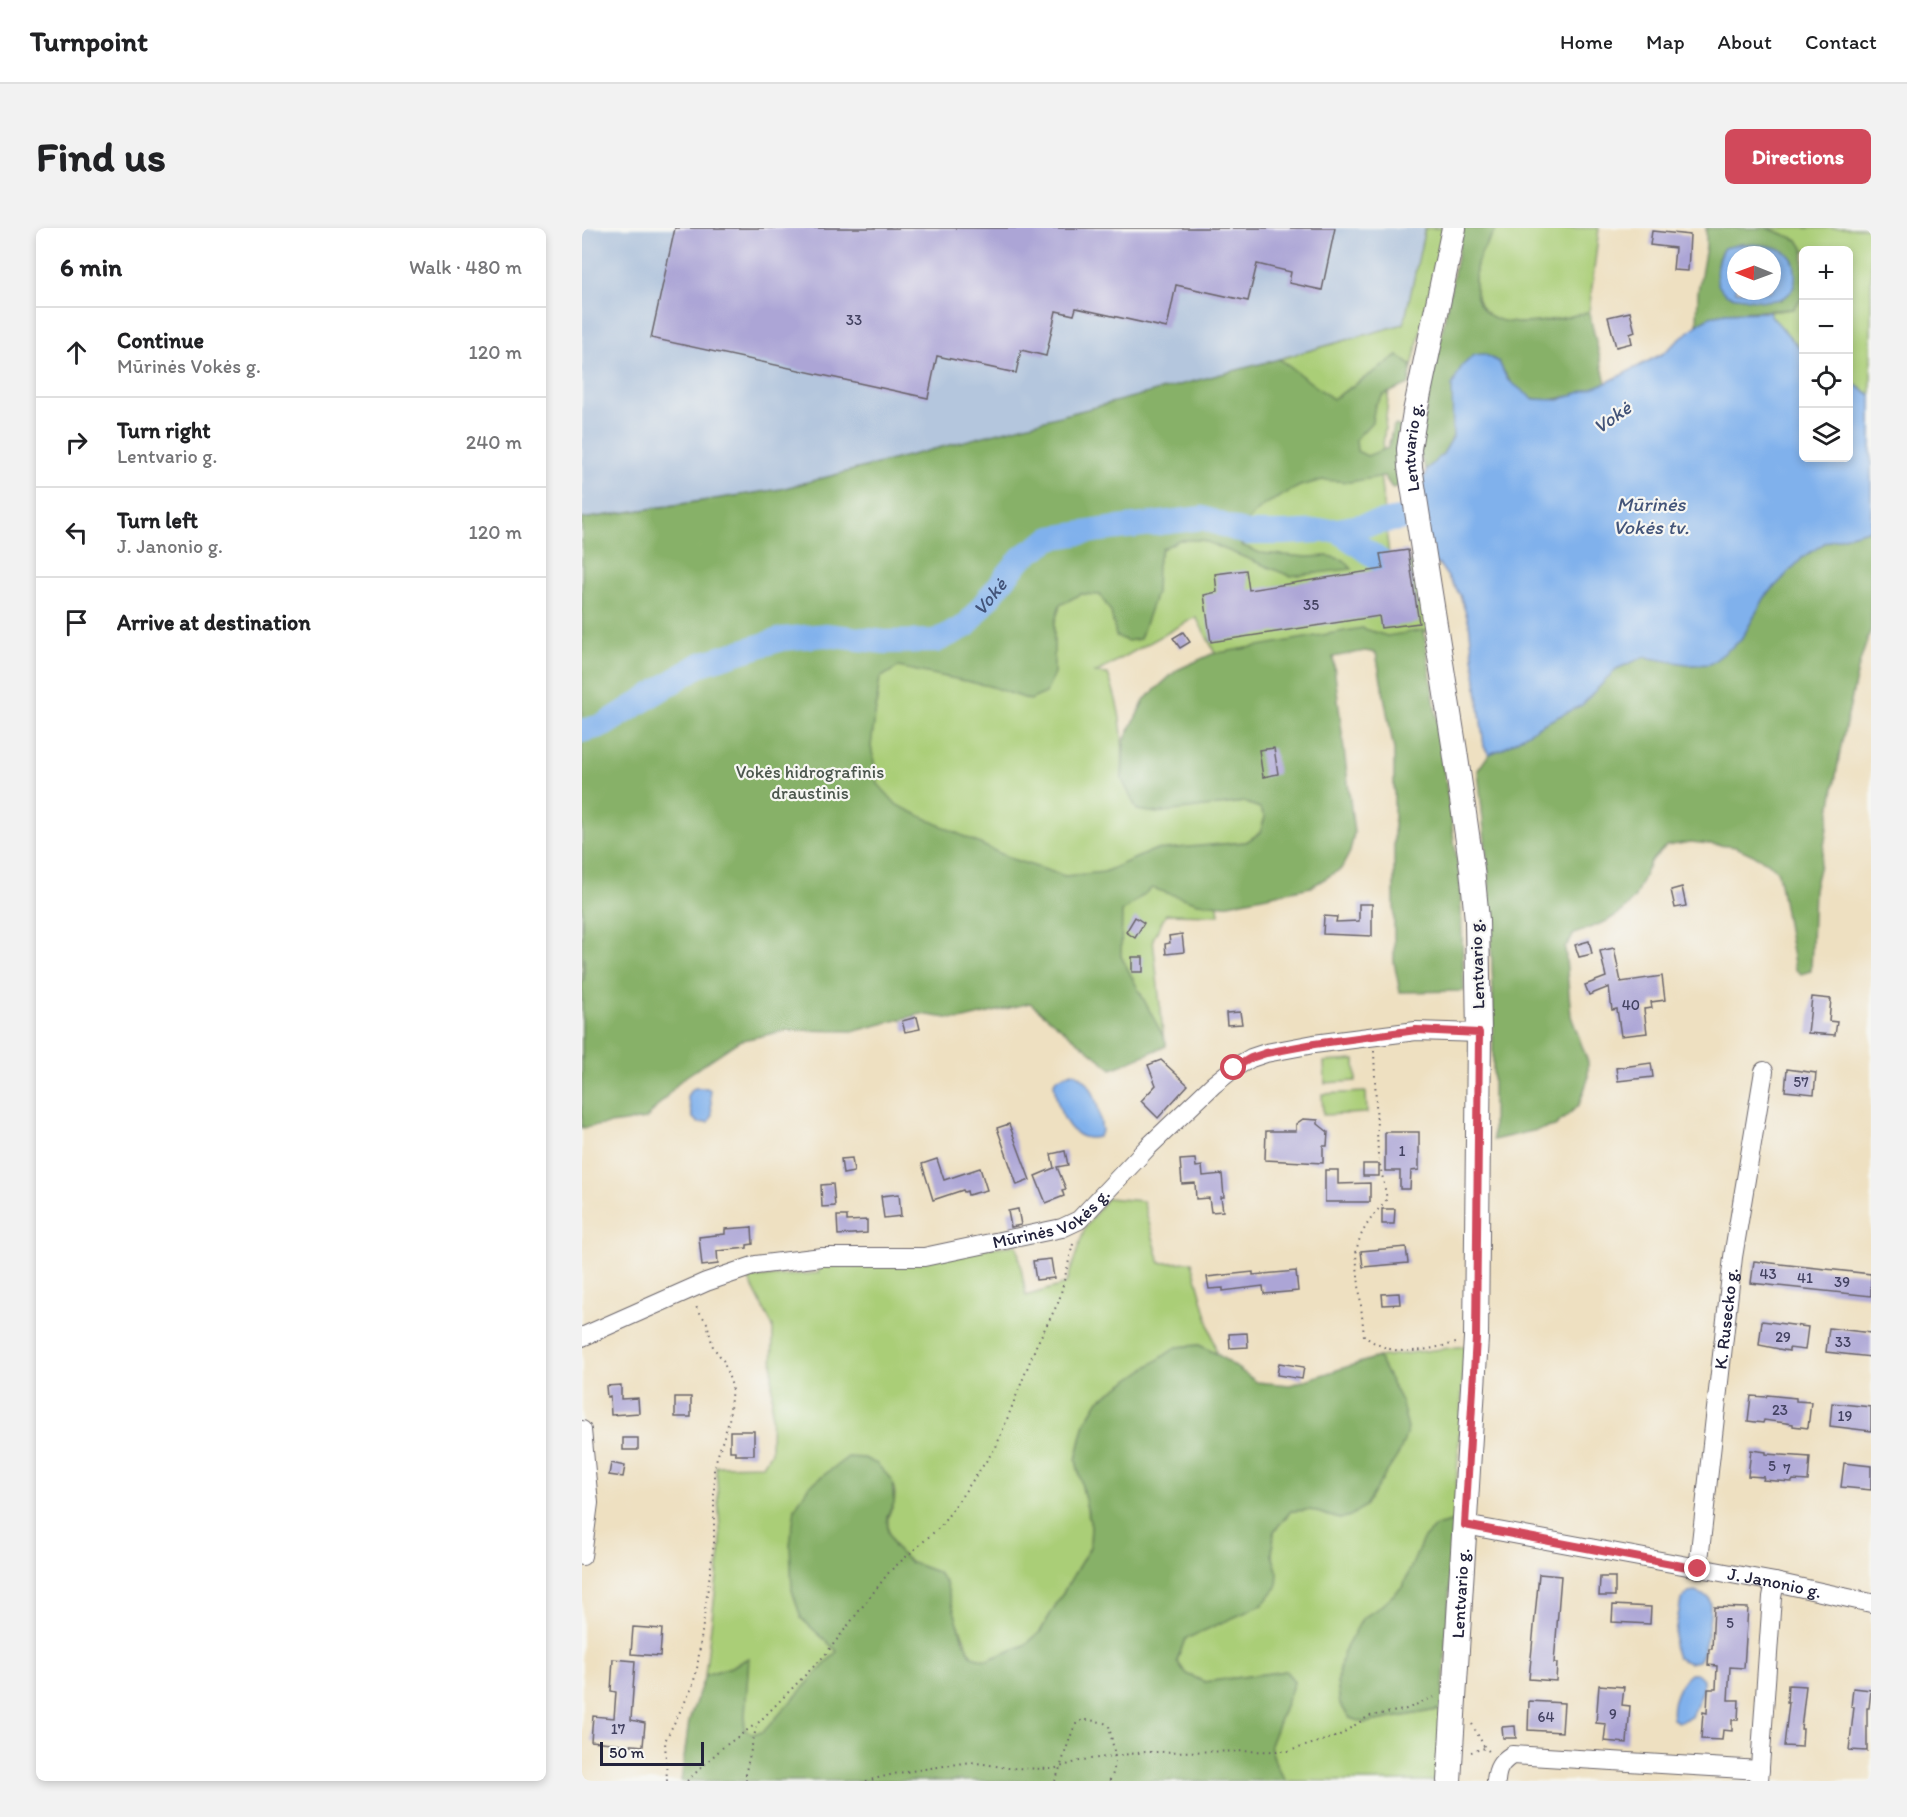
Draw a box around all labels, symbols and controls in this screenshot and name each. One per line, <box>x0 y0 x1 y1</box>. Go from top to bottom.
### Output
text: Turnpoint <box>30 24 148 58</box>
text: Home <box>1560 29 1613 54</box>
text: Map <box>1646 29 1685 54</box>
text: About <box>1718 29 1772 54</box>
text: Contact <box>1805 29 1877 54</box>
button: Directions <box>1725 129 1871 184</box>
text: Find us <box>36 131 166 182</box>
north arrow <box>1727 246 1781 300</box>
map controls <box>1799 246 1853 462</box>
button: + <box>1799 246 1853 300</box>
text: 6 min <box>60 251 122 283</box>
text: Walk · 480 m <box>409 255 522 279</box>
button: − <box>1799 300 1853 354</box>
house number: 33 <box>846 311 862 329</box>
text: Continue <box>117 327 204 354</box>
icon: ahead <box>60 336 93 369</box>
text: 120 m <box>469 340 522 364</box>
text: Mūrinės Vokės g. <box>117 354 261 378</box>
button: locate <box>1799 354 1853 408</box>
water label: Vokė <box>1588 395 1637 439</box>
street label: Lentvario g. <box>1398 400 1428 493</box>
button: layers <box>1799 408 1853 462</box>
text: Turn right <box>117 417 211 444</box>
icon: right <box>60 426 93 459</box>
text: 240 m <box>466 430 522 454</box>
text: Lentvario g. <box>117 444 217 468</box>
water label: Mūrinės Vokės tv. <box>1613 492 1689 539</box>
text: Turn left <box>117 507 198 534</box>
icon: left <box>60 516 93 549</box>
text: 120 m <box>469 520 522 544</box>
text: J. Janonio g. <box>117 534 223 558</box>
water label: Vokė <box>967 572 1013 620</box>
house number: 35 <box>1303 596 1319 614</box>
icon: arrive <box>60 606 93 639</box>
text: Arrive at destination <box>117 609 311 636</box>
park label: Vokės hidrografinis draustinis <box>736 761 884 804</box>
street label: Lentvario g. <box>1464 918 1490 1010</box>
house number: 40 <box>1622 996 1640 1014</box>
route start <box>1220 1054 1246 1080</box>
house number: 57 <box>1793 1073 1809 1091</box>
house number: 1 <box>1399 1142 1406 1160</box>
street label: Mūrinės Vokės g. <box>990 1183 1115 1253</box>
house number: 43 <box>1759 1265 1777 1283</box>
street label: K. Rusecko g. <box>1709 1267 1743 1371</box>
house number: 41 <box>1797 1269 1813 1287</box>
house number: 39 <box>1834 1273 1850 1291</box>
house number: 29 <box>1775 1328 1791 1346</box>
house number: 33 <box>1835 1333 1851 1351</box>
house number: 23 <box>1772 1401 1788 1419</box>
house number: 19 <box>1838 1407 1853 1425</box>
house number: 5 <box>1768 1457 1776 1475</box>
house number: 7 <box>1783 1460 1791 1478</box>
street label: Lentvario g. <box>1447 1548 1474 1639</box>
route end <box>1684 1555 1710 1581</box>
street label: J. Janonio g. <box>1726 1563 1824 1603</box>
house number: 5 <box>1726 1614 1734 1632</box>
house number: 9 <box>1609 1705 1617 1723</box>
house number: 64 <box>1538 1708 1554 1726</box>
house number: 17 <box>611 1720 626 1738</box>
scale bar <box>600 1739 704 1766</box>
text: 50 m <box>609 1743 644 1762</box>

